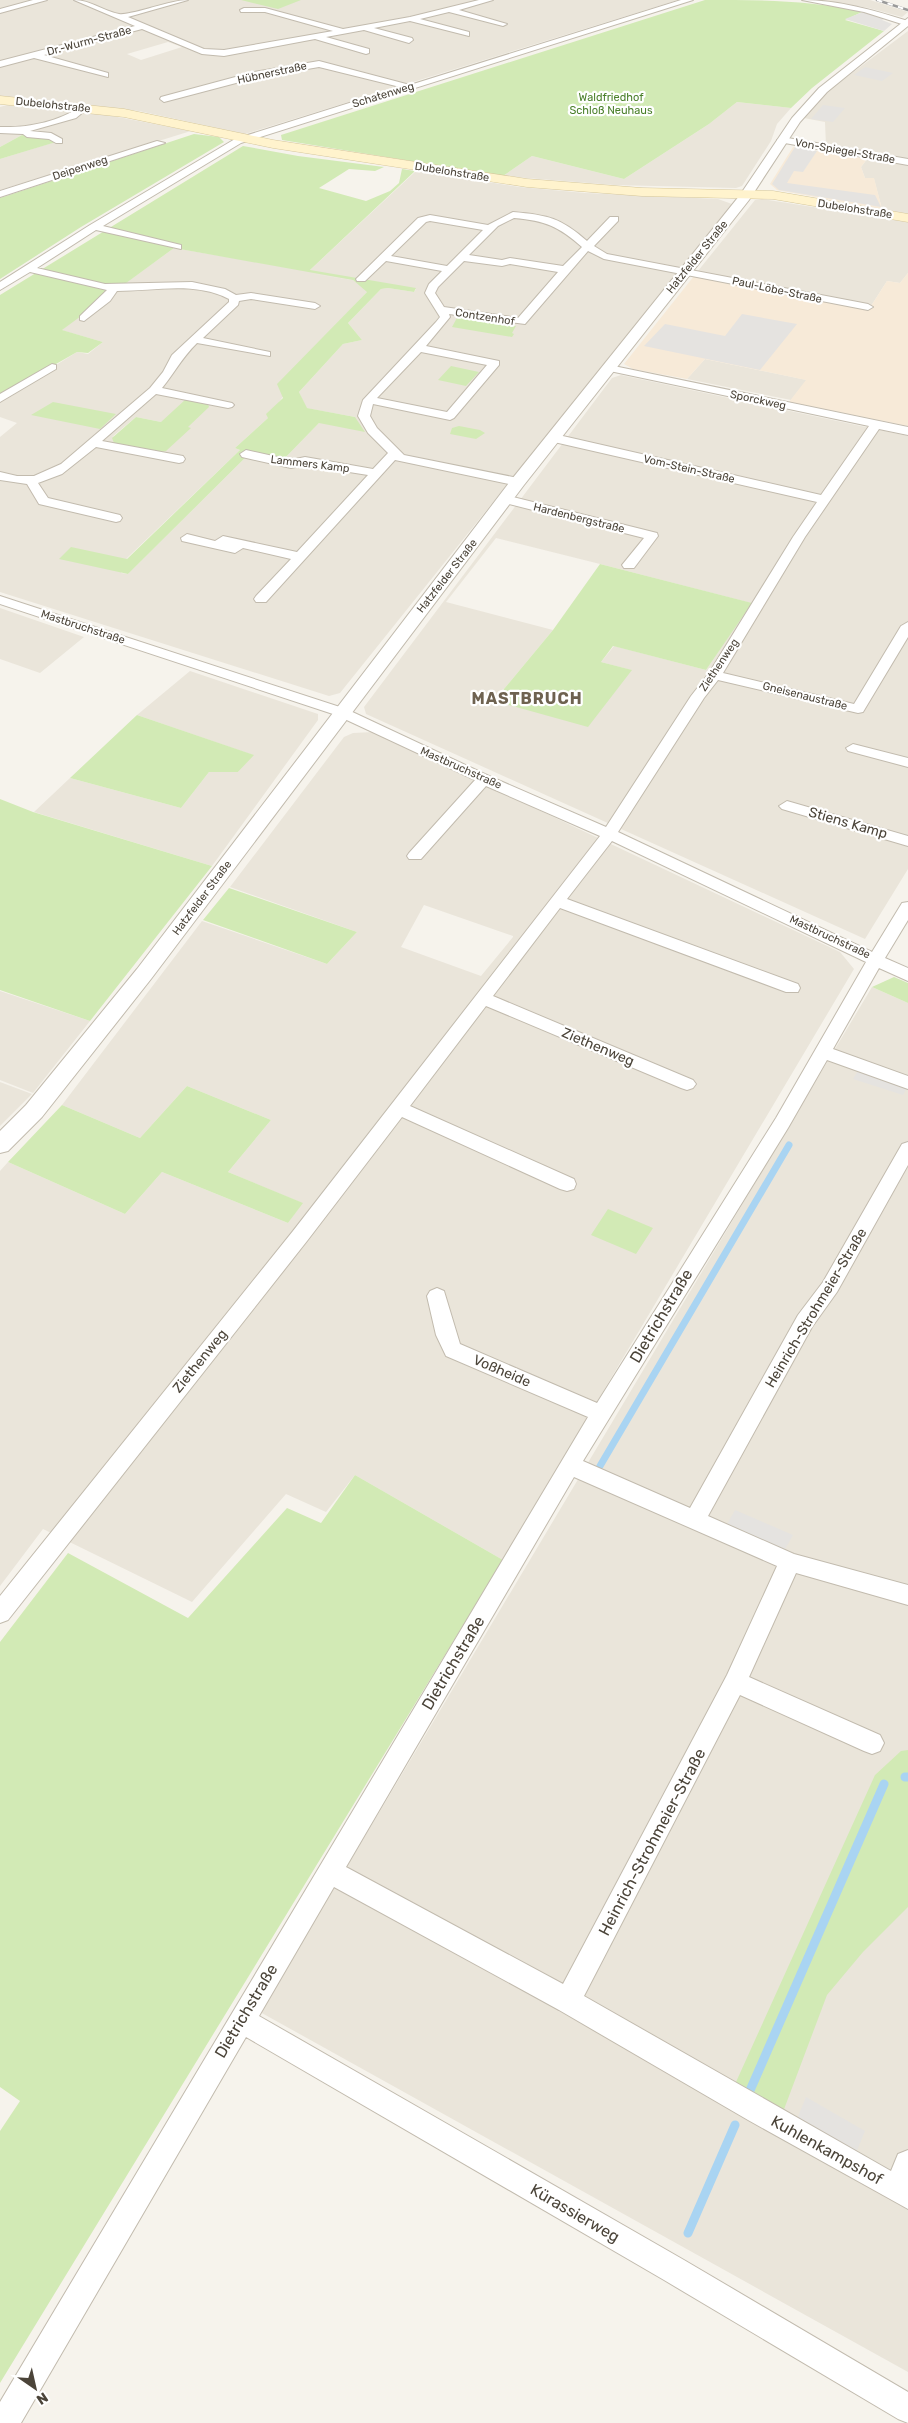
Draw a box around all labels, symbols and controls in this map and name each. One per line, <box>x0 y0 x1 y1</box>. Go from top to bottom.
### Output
street label: Dr.-Wurm-Straße <box>45 23 133 59</box>
street label: Hübnerstraße <box>236 59 308 87</box>
street label: Schatenweg <box>350 79 416 111</box>
park label: Waldfriedhof Schloß Neuhaus <box>569 91 653 117</box>
street label: Dubelohstraße <box>15 95 91 115</box>
street label: Von-Spiegel-Straße <box>794 136 896 166</box>
street label: Deipenweg <box>51 153 109 183</box>
street label: Dubelohstraße <box>414 160 490 184</box>
street label: Dubelohstraße <box>817 197 893 221</box>
street label: Hatzfelder Straße <box>664 218 730 296</box>
street label: Paul-Löbe-Straße <box>731 274 823 306</box>
street label: Contzenhof <box>454 306 516 328</box>
street label: Sporckweg <box>729 388 787 412</box>
street label: Vom-Stein-Straße <box>642 452 736 486</box>
street label: Lammers Kamp <box>270 453 350 475</box>
street label: Hardenbergstraße <box>532 500 626 536</box>
street label: Hatzfelder Straße <box>414 537 480 615</box>
street label: Mastbruchstraße <box>39 607 127 647</box>
street label: Ziethenweg <box>697 636 741 694</box>
street label: Gneisenaustraße <box>761 679 849 713</box>
district label: MASTBRUCH <box>471 689 583 708</box>
street label: Mastbruchstraße <box>418 744 504 792</box>
street label: Stiens Kamp <box>807 804 889 842</box>
street label: Hatzfelder Straße <box>170 858 234 938</box>
street label: Mastbruchstraße <box>788 913 872 961</box>
street label: Ziethenweg <box>559 1024 637 1070</box>
street label: Heinrich-Strohmeier-Straße <box>762 1225 871 1391</box>
street label: Dietrichstraße <box>626 1266 696 1366</box>
street label: Ziethenweg <box>169 1326 231 1396</box>
street label: Voßheide <box>471 1351 533 1391</box>
street label: Dietrichstraße <box>418 1613 488 1713</box>
street label: Heinrich-Strohmeier-Straße <box>594 1745 710 1939</box>
street label: Dietrichstraße <box>211 1961 281 2061</box>
street label: Kuhlenkampshof <box>768 2111 887 2189</box>
street label: Kürassierweg <box>527 2180 623 2246</box>
north arrow <box>10 2363 60 2413</box>
text: N <box>33 2388 51 2408</box>

